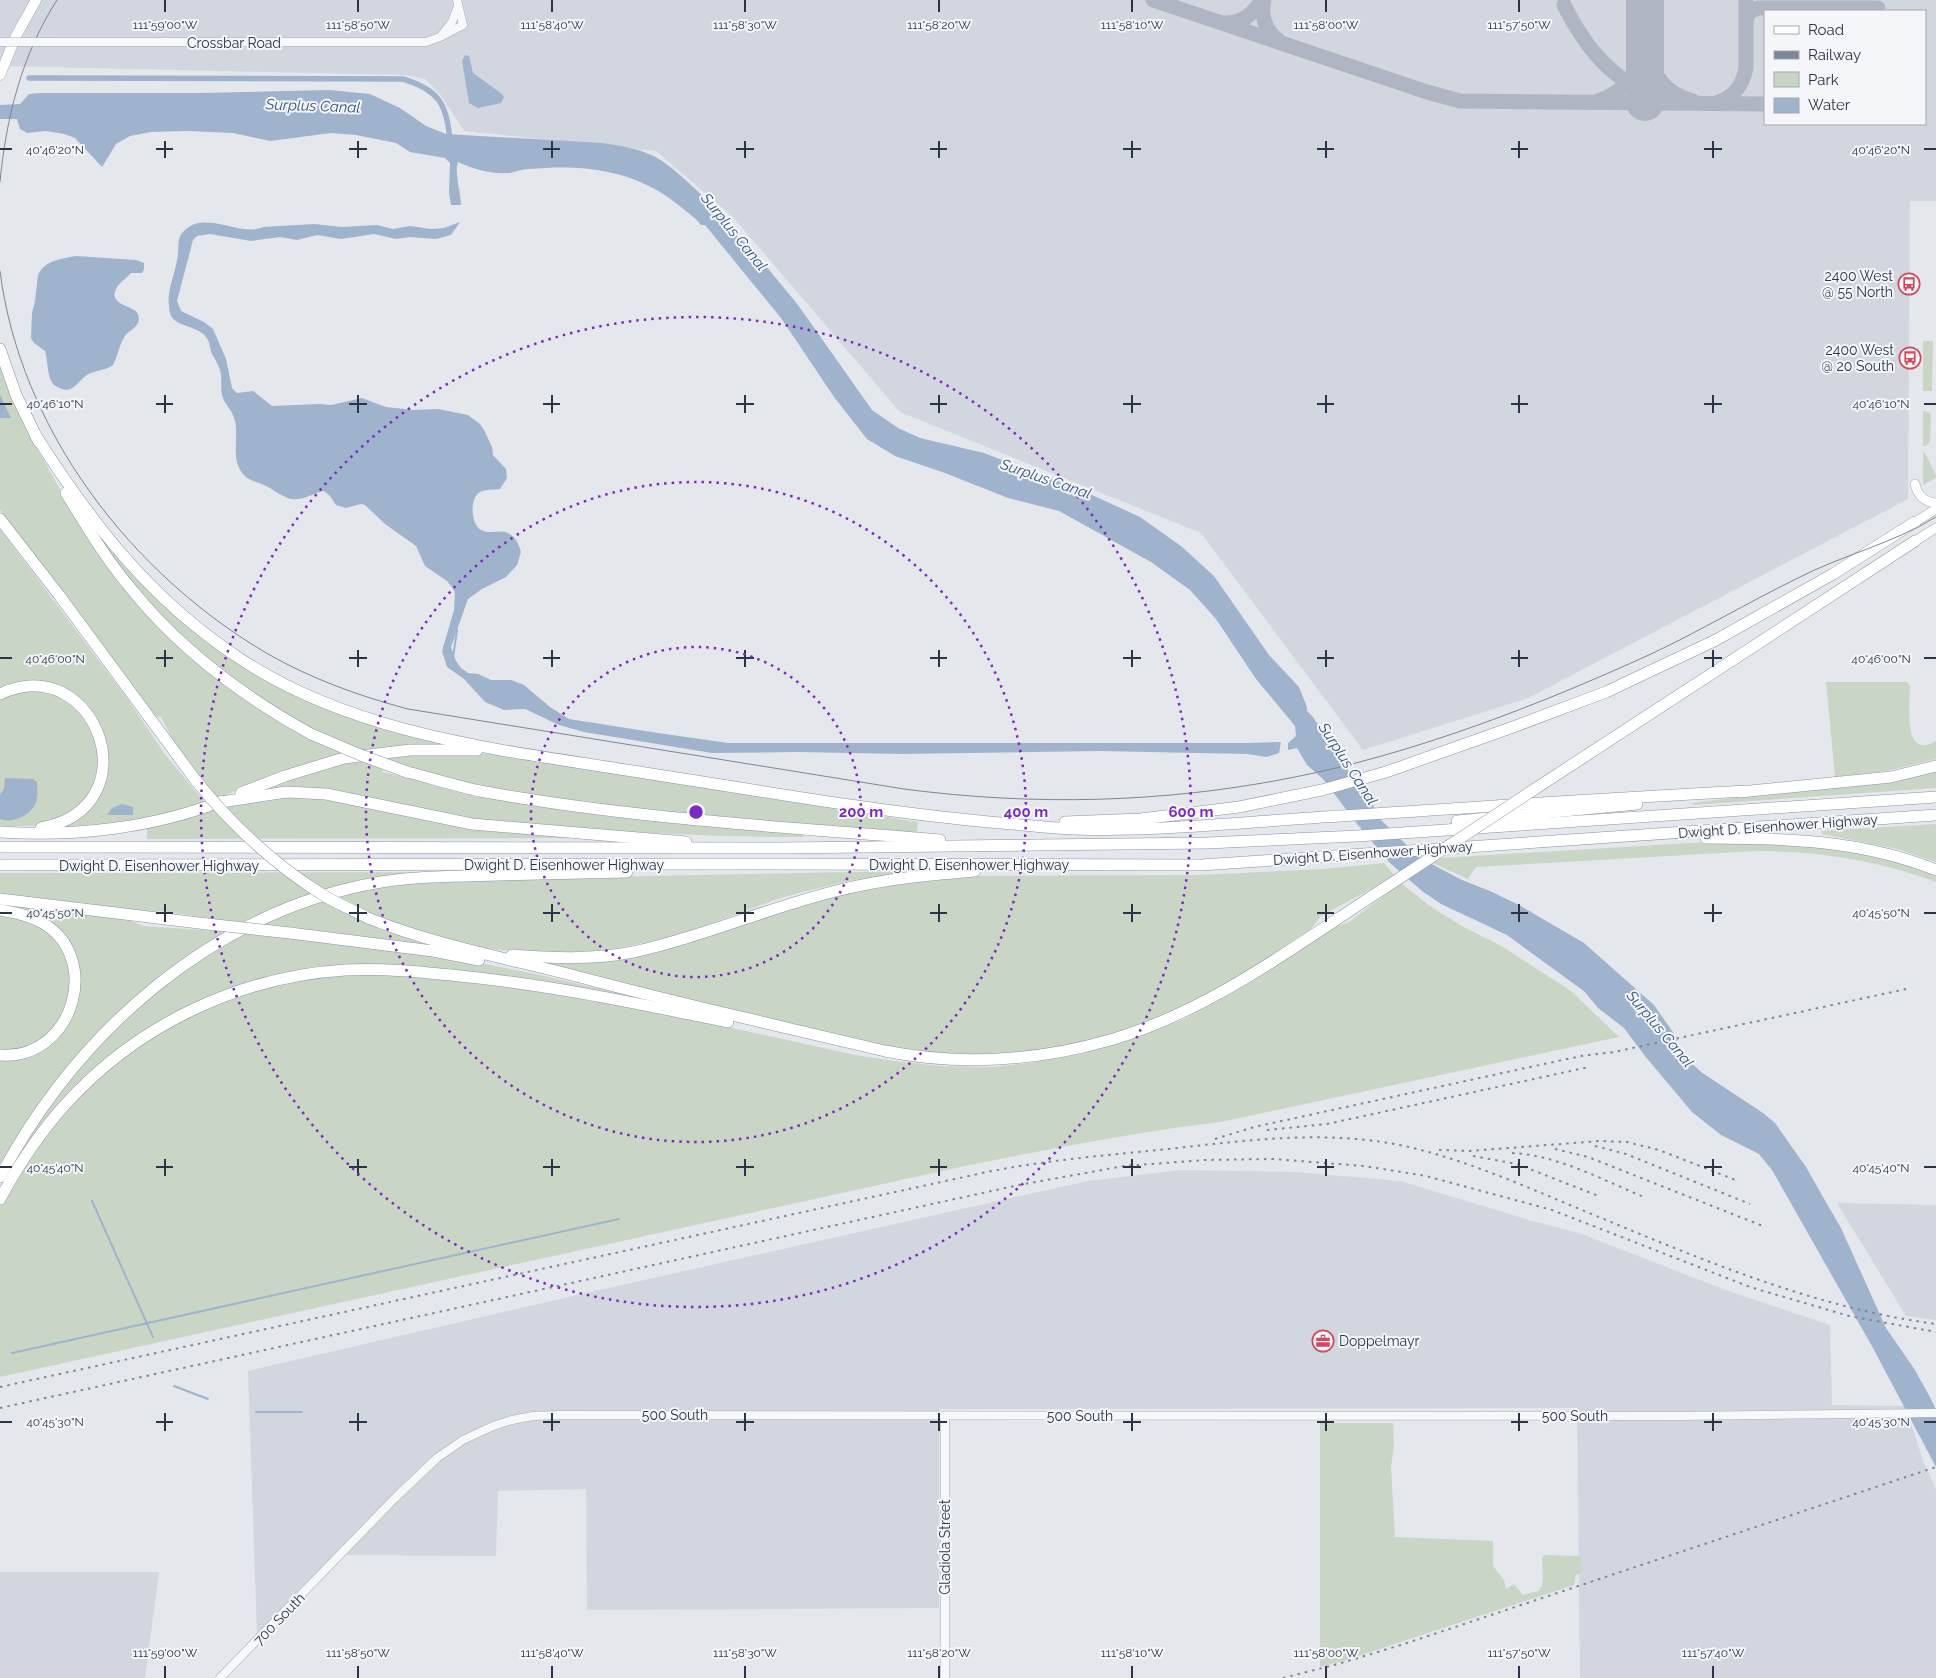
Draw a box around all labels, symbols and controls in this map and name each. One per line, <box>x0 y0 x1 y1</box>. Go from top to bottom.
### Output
legend <box>1764 10 1926 125</box>
text: 111°59'00"W <box>133 18 198 32</box>
text: 111°58'50"W <box>326 18 390 32</box>
text: 111°58'40"W <box>520 18 584 32</box>
text: 111°58'30"W <box>713 18 777 32</box>
text: 111°58'20"W <box>907 18 971 32</box>
text: 111°58'10"W <box>1101 18 1164 32</box>
text: 111°58'00"W <box>1294 18 1359 32</box>
text: 111°57'50"W <box>1487 18 1551 32</box>
text: Road <box>1808 21 1844 39</box>
street label: Crossbar Road <box>187 35 281 51</box>
text: Railway <box>1808 46 1861 64</box>
text: Park <box>1808 71 1839 89</box>
water label: Surplus Canal <box>264 95 361 117</box>
text: Water <box>1808 96 1851 114</box>
text: 40°46'20"N <box>26 143 84 157</box>
text: 40°46'20"N <box>1852 143 1910 157</box>
water label: Surplus Canal <box>697 189 771 274</box>
place label: 2400 West @ 55 North <box>1822 268 1893 300</box>
bus stop icon: 2400 West @ 55 North <box>1897 272 1921 296</box>
place label: 2400 West @ 20 South <box>1821 342 1894 374</box>
bus stop icon: 2400 West @ 20 South <box>1898 346 1922 370</box>
text: 40°46'10"N <box>26 397 84 411</box>
text: 40°46'10"N <box>1852 397 1910 411</box>
water label: Surplus Canal <box>997 455 1094 503</box>
text: 40°46'00"N <box>25 652 85 666</box>
text: 40°46'00"N <box>1851 652 1911 666</box>
water label: Surplus Canal <box>1314 719 1381 809</box>
centre of rings <box>687 803 705 821</box>
text: 200 m <box>839 803 883 821</box>
text: 400 m <box>1004 803 1048 821</box>
text: 600 m <box>1168 803 1214 821</box>
street label: Dwight D. Eisenhower Highway <box>1678 811 1879 841</box>
street label: Dwight D. Eisenhower Highway <box>1273 838 1474 868</box>
street label: Dwight D. Eisenhower Highway <box>464 857 664 873</box>
street label: Dwight D. Eisenhower Highway <box>869 857 1069 873</box>
street label: Dwight D. Eisenhower Highway <box>59 858 259 874</box>
text: 40°45'50"N <box>26 906 84 920</box>
text: 40°45'50"N <box>1852 906 1910 920</box>
water label: Surplus Canal <box>1622 986 1697 1071</box>
text: 40°45'40"N <box>27 1161 83 1175</box>
text: 40°45'40"N <box>1853 1161 1909 1175</box>
office icon: Doppelmayr <box>1311 1329 1335 1353</box>
place label: Doppelmayr <box>1339 1333 1420 1349</box>
street label: 500 South <box>642 1407 708 1423</box>
street label: 500 South <box>1047 1408 1113 1424</box>
street label: 500 South <box>1542 1408 1608 1424</box>
text: 40°45'30"N <box>26 1415 84 1429</box>
text: 40°45'30"N <box>1852 1415 1910 1429</box>
street label: Gladiola Street <box>937 1499 953 1595</box>
street label: 700 South <box>250 1590 308 1648</box>
text: 111°59'00"W <box>133 1646 198 1660</box>
text: 111°58'50"W <box>326 1646 390 1660</box>
text: 111°58'40"W <box>520 1646 584 1660</box>
text: 111°58'30"W <box>713 1646 777 1660</box>
text: 111°58'20"W <box>907 1646 971 1660</box>
text: 111°58'10"W <box>1101 1646 1164 1660</box>
text: 111°58'00"W <box>1294 1646 1359 1660</box>
text: 111°57'50"W <box>1487 1646 1551 1660</box>
text: 111°57'40"W <box>1682 1646 1745 1660</box>

